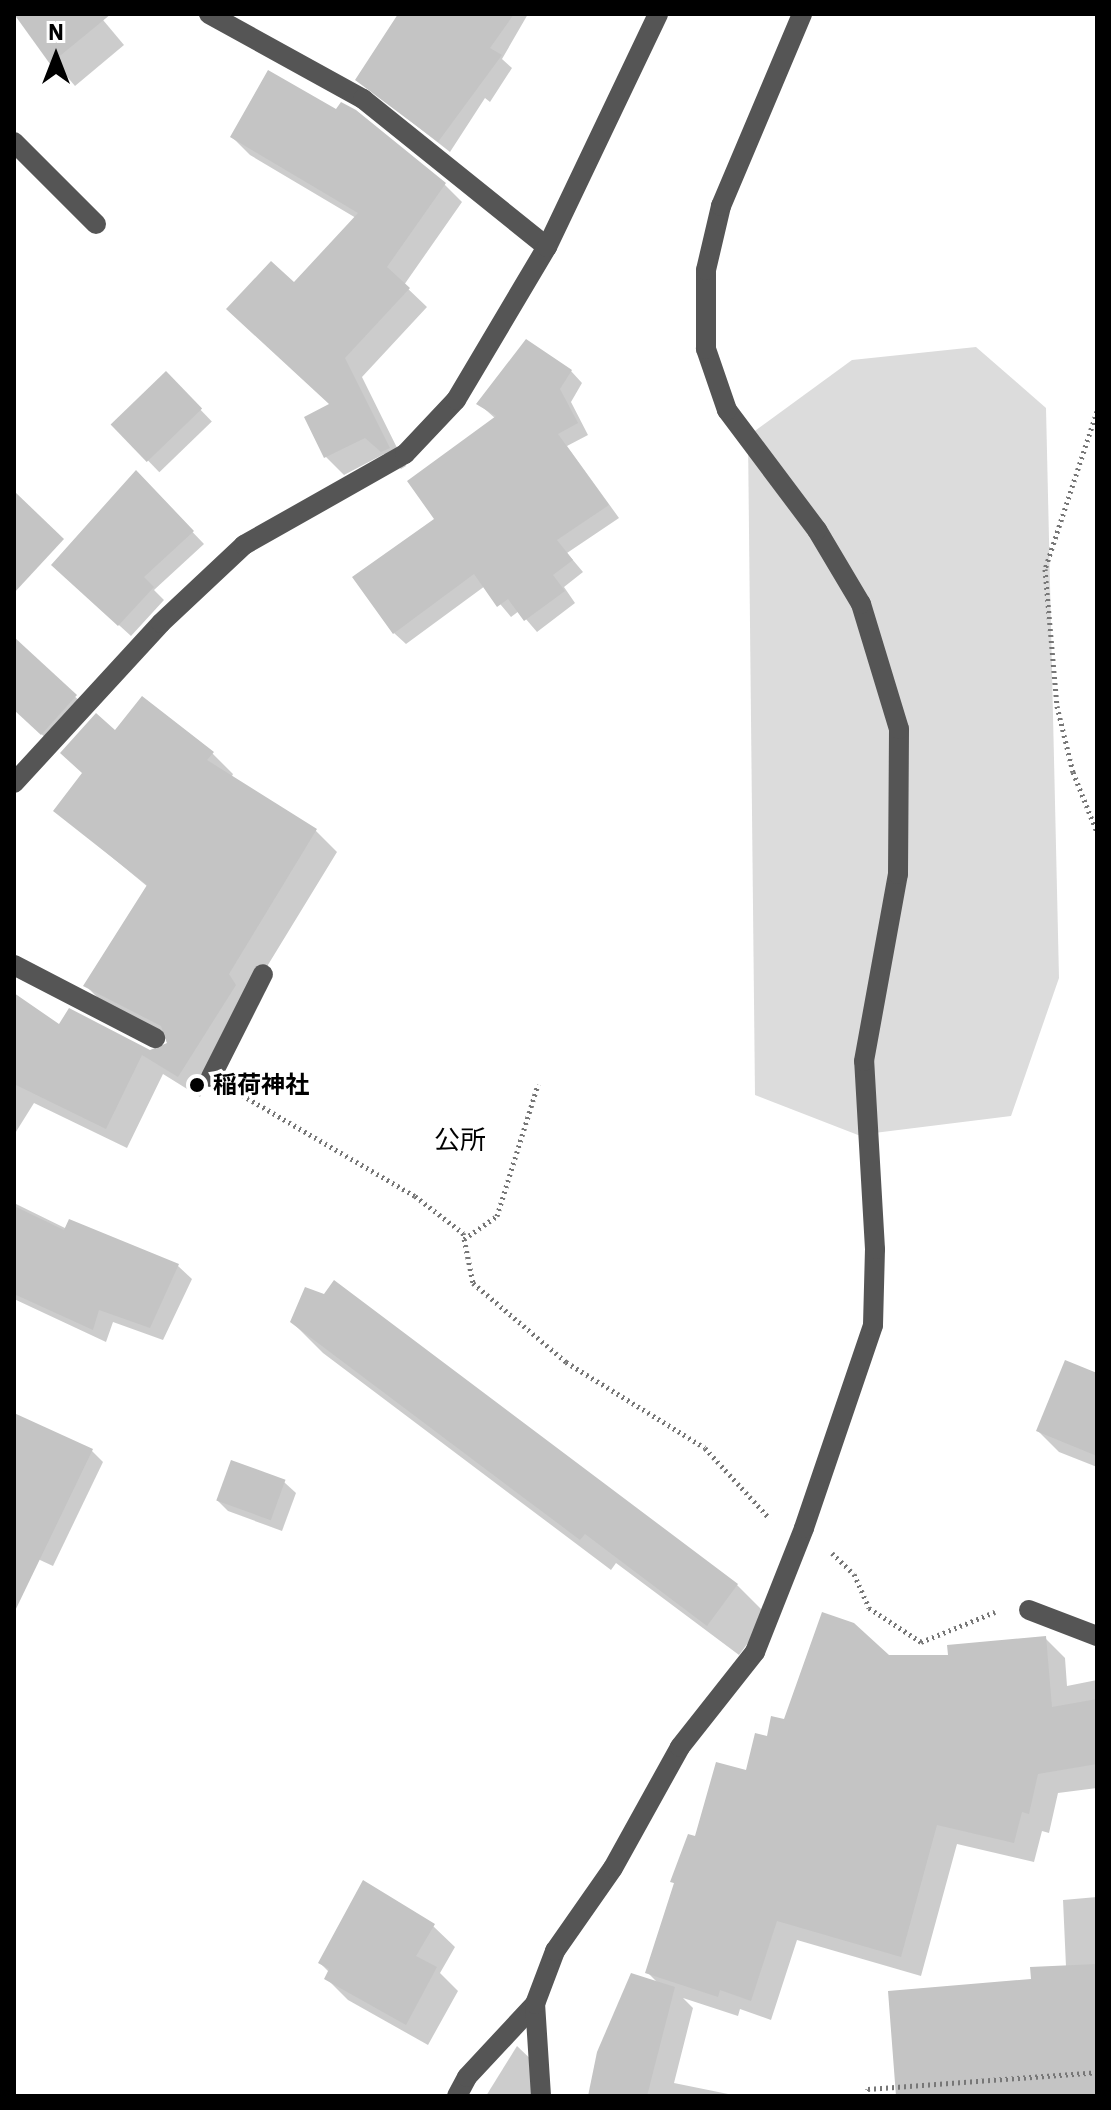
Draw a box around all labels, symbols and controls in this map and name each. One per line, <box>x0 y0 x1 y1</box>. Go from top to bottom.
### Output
north arrow <box>16 16 96 96</box>
text: N <box>48 17 64 46</box>
place label: 稲荷神社 <box>213 1071 309 1099</box>
marker: 稲荷神社 <box>188 1076 206 1094</box>
district label: 公所 <box>434 1124 486 1156</box>

